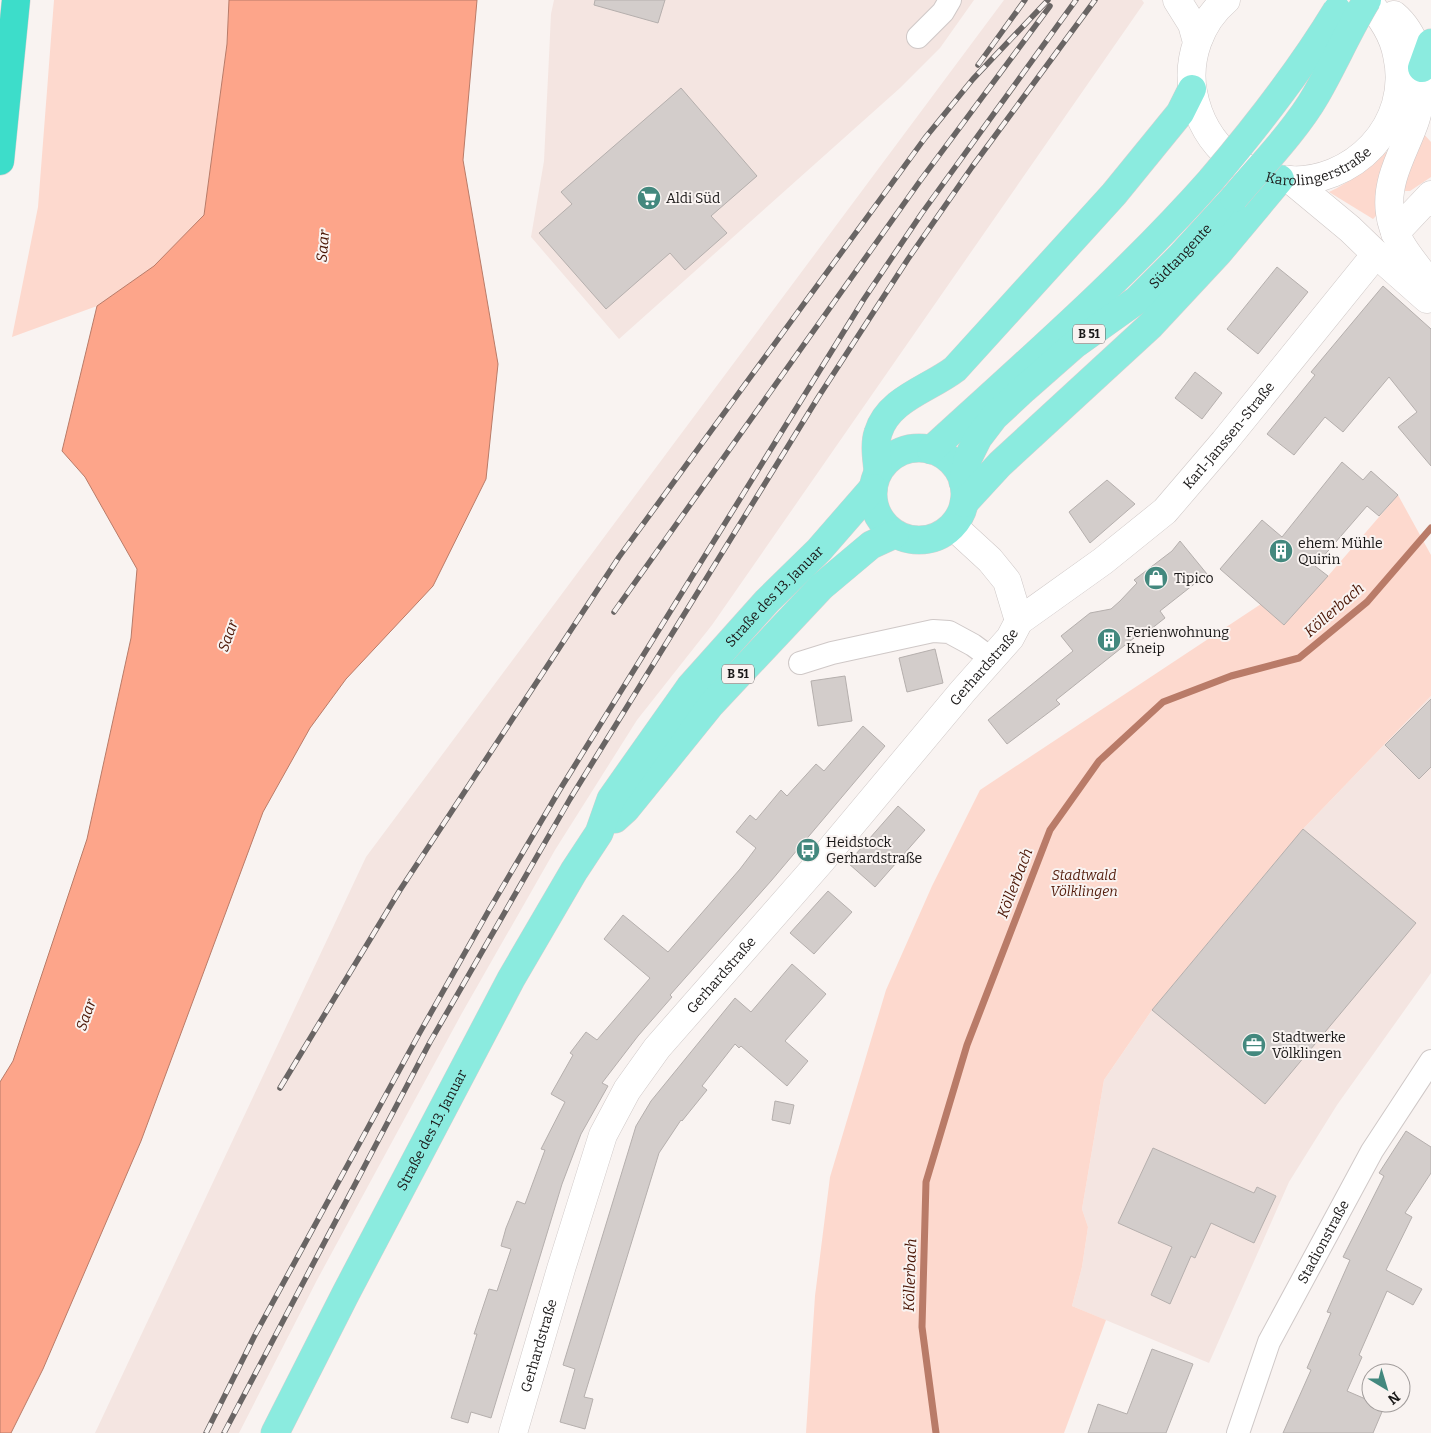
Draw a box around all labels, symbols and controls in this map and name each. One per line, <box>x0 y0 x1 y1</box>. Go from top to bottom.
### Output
street label: Karolingerstraße <box>1264 144 1375 189</box>
supermarket icon: Aldi Süd <box>636 185 662 211</box>
place label: Aldi Süd <box>666 190 720 207</box>
street label: Südtangente <box>1145 220 1215 292</box>
water label: Saar <box>313 228 333 263</box>
road number: B 51 <box>1073 324 1105 344</box>
street label: Karl-Janssen-Straße <box>1180 379 1278 493</box>
place label: ehem. Mühle Quirin <box>1298 535 1383 568</box>
building icon: ehem. Mühle Quirin <box>1268 538 1294 564</box>
street label: Straße des 13. Januar <box>722 543 827 651</box>
shop icon: Tipico <box>1143 565 1169 591</box>
place label: Tipico <box>1174 570 1214 587</box>
water label: Köllerbach <box>1300 579 1368 641</box>
water label: Saar <box>214 617 242 654</box>
place label: Ferienwohnung Kneip <box>1126 624 1229 657</box>
street label: Gerhardstraße <box>946 626 1022 709</box>
building icon: Ferienwohnung Kneip <box>1096 627 1122 653</box>
road number: B 51 <box>722 664 754 684</box>
place label: Heidstock Gerhardstraße <box>826 834 922 867</box>
bus stop icon: Heidstock Gerhardstraße <box>795 837 821 863</box>
water label: Köllerbach <box>993 845 1037 920</box>
park label: Stadtwald Völklingen <box>1050 867 1118 900</box>
street label: Gerhardstraße <box>683 934 760 1017</box>
water label: Saar <box>72 996 100 1033</box>
place label: Stadtwerke Völklingen <box>1272 1029 1346 1062</box>
office icon: Stadtwerke Völklingen <box>1241 1032 1267 1058</box>
street label: Straße des 13. Januar <box>393 1067 471 1194</box>
street label: Stadionstraße <box>1294 1197 1353 1287</box>
water label: Köllerbach <box>900 1238 920 1312</box>
street label: Gerhardstraße <box>517 1297 561 1394</box>
north arrow <box>1361 1363 1411 1413</box>
text: N <box>1384 1388 1403 1408</box>

